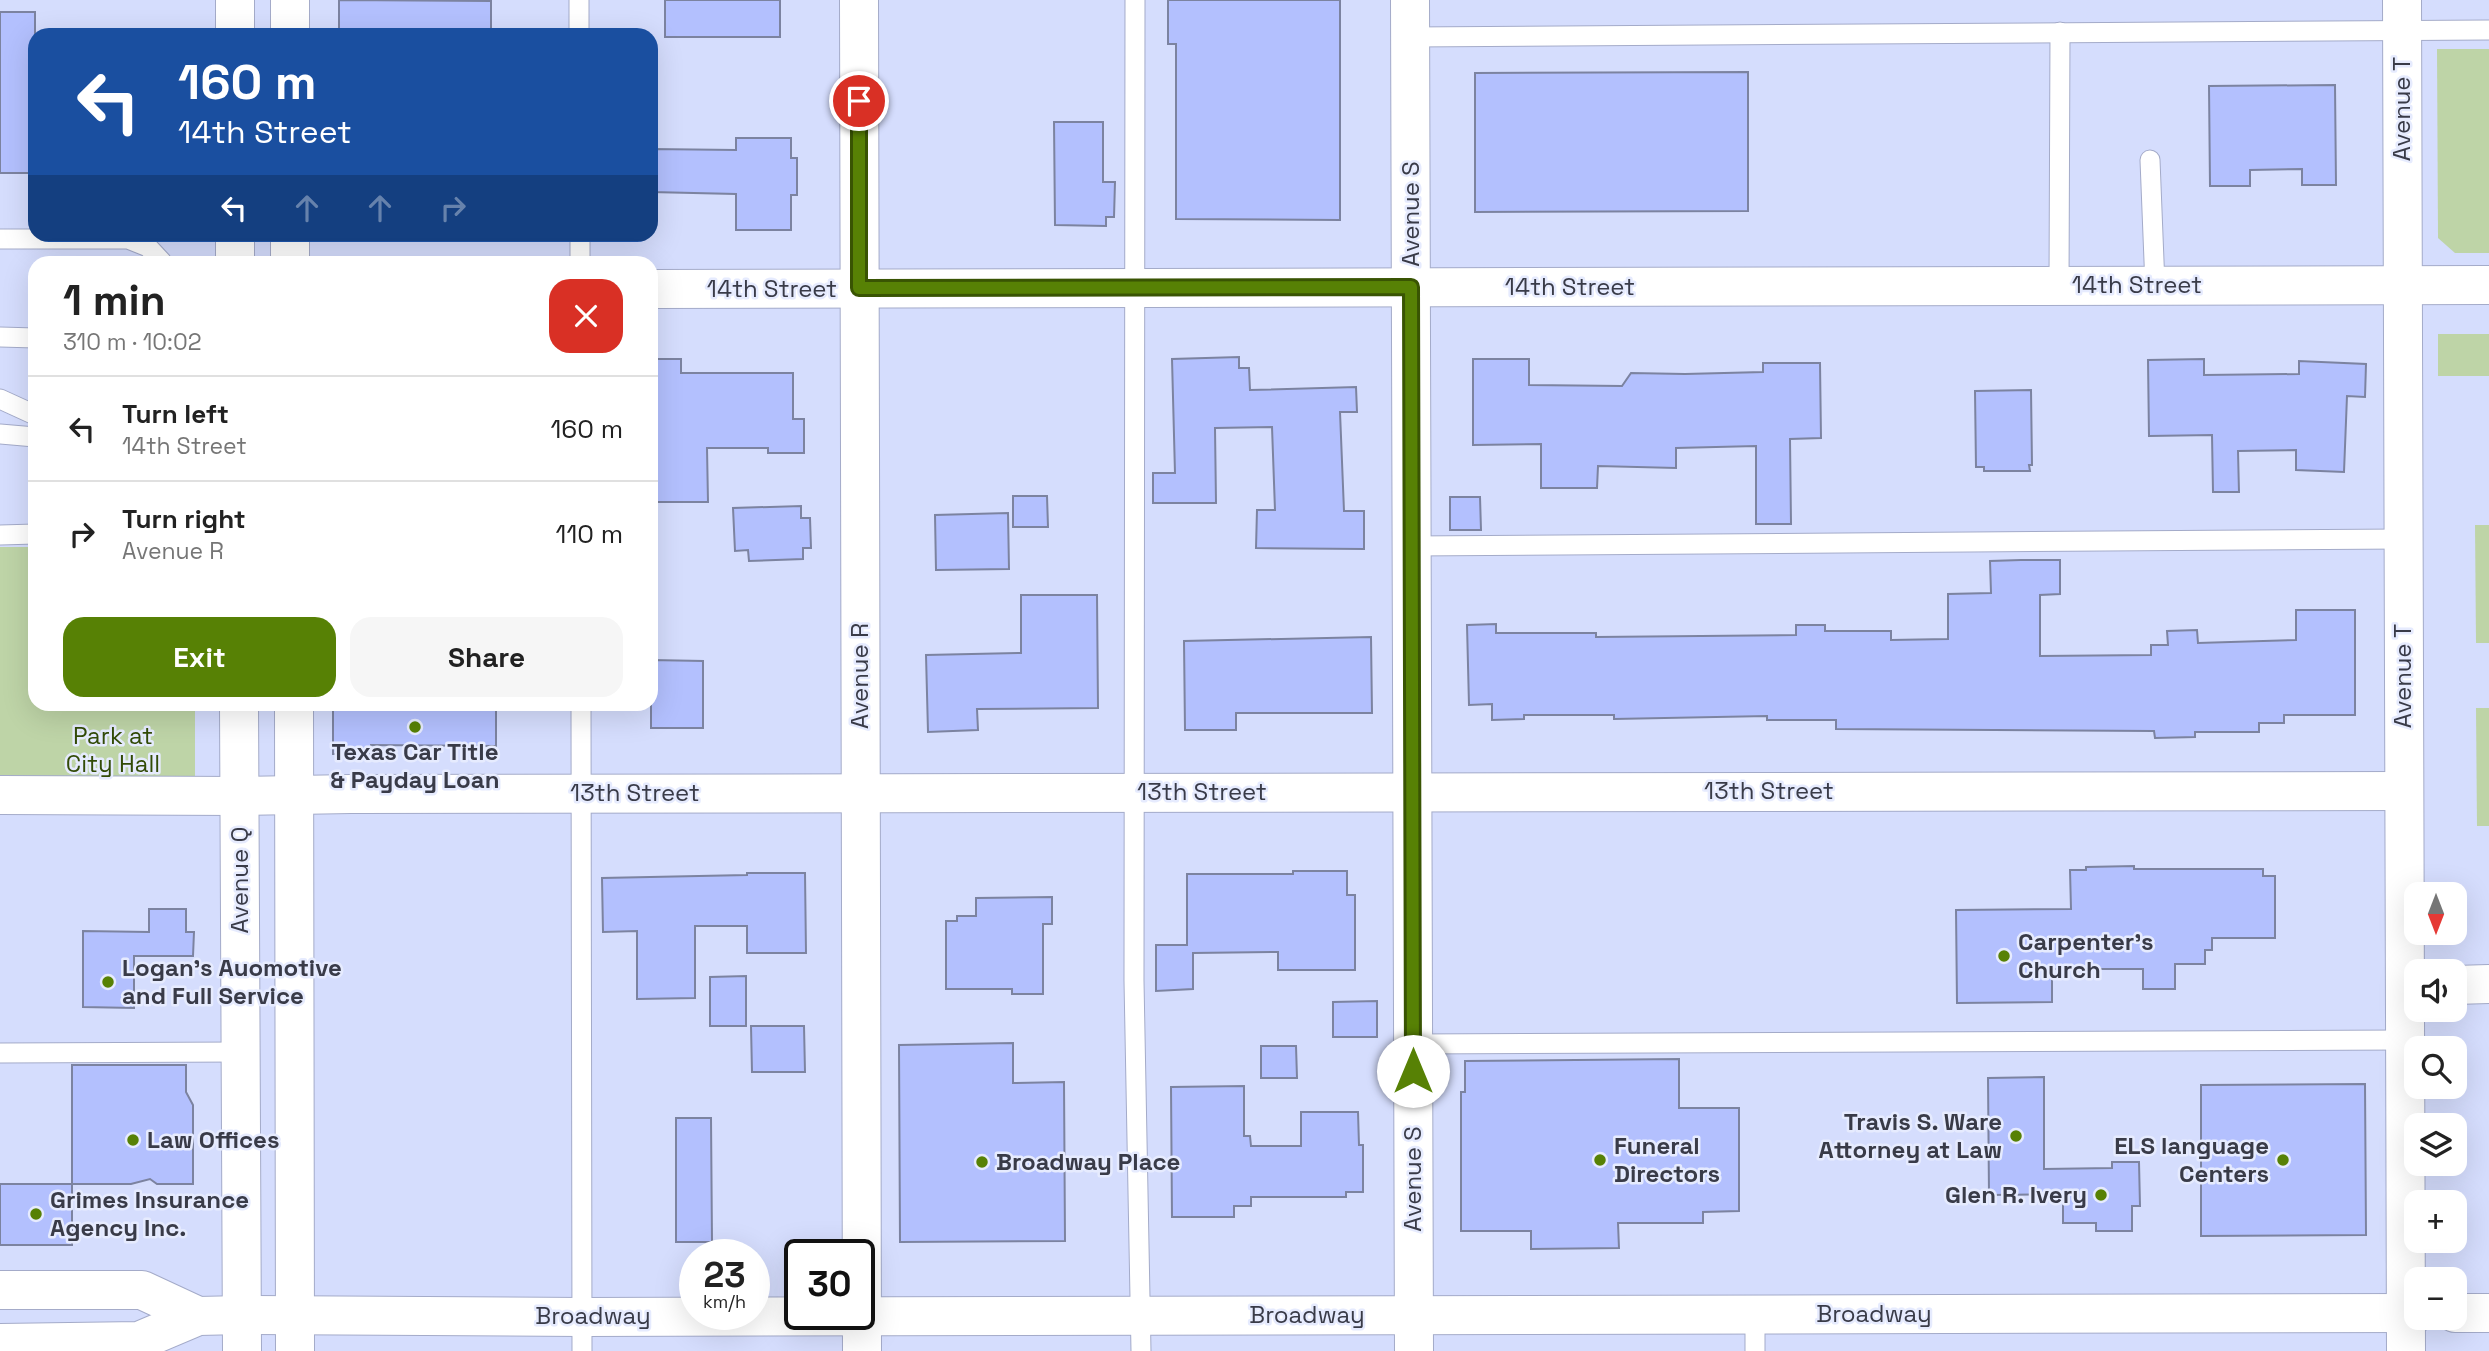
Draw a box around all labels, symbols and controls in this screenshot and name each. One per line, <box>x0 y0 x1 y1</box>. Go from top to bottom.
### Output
text: 160 m <box>178 51 316 113</box>
icon: left <box>63 56 154 147</box>
street label: Avenue T <box>2386 57 2417 161</box>
pin <box>829 71 889 131</box>
icon: arrive <box>840 82 878 120</box>
text: 14th Street <box>178 112 352 152</box>
street label: Avenue S <box>1395 161 1426 267</box>
icon: left <box>215 189 253 227</box>
icon: ahead <box>288 189 326 227</box>
icon: ahead <box>361 189 399 227</box>
icon: right <box>434 189 472 227</box>
street label: 14th Street <box>2072 269 2202 300</box>
street label: 14th Street <box>1505 271 1635 302</box>
street label: 14th Street <box>707 273 837 304</box>
text: 1 min <box>63 274 166 327</box>
button: close <box>549 279 623 353</box>
text: 310 m · 10:02 <box>63 327 202 357</box>
text: Turn left <box>122 397 229 431</box>
icon: left <box>63 410 101 448</box>
text: 160 m <box>551 412 623 446</box>
text: 14th Street <box>122 431 247 461</box>
text: Turn right <box>122 502 246 536</box>
icon: right <box>63 515 101 553</box>
text: 110 m <box>556 517 623 551</box>
text: Avenue R <box>122 536 224 566</box>
button: Exit <box>63 617 336 697</box>
button: Share <box>350 617 623 697</box>
street label: Avenue R <box>844 623 875 729</box>
street label: Avenue T <box>2387 624 2418 728</box>
marker: Texas Car Title & Payday Loan <box>407 719 423 735</box>
park label: Park at City Hall <box>66 720 160 779</box>
place label: Texas Car Title & Payday Loan <box>331 736 499 795</box>
street label: 13th Street <box>1704 775 1834 806</box>
street label: 13th Street <box>1137 776 1267 807</box>
street label: 13th Street <box>570 777 700 808</box>
street label: Avenue Q <box>224 827 255 934</box>
north arrow <box>2404 882 2468 945</box>
map controls <box>2404 882 2467 1330</box>
place label: Carpenter's Church <box>2018 926 2154 985</box>
marker: Carpenter's Church <box>1996 948 2012 964</box>
place label: Logan's Auomotive and Full Service <box>122 952 342 1011</box>
button: sound <box>2404 959 2467 1022</box>
marker: Logan's Auomotive and Full Service <box>100 974 116 990</box>
position arrow <box>1376 1034 1450 1108</box>
button: search <box>2404 1036 2467 1099</box>
place label: Travis S. Ware Attorney at Law <box>1819 1106 2002 1165</box>
button: layers <box>2404 1113 2467 1176</box>
place label: Law Offices <box>147 1124 279 1155</box>
street label: Avenue S <box>1397 1126 1428 1232</box>
marker: Travis S. Ware Attorney at Law <box>2008 1128 2024 1144</box>
place label: Funeral Directors <box>1614 1130 1720 1189</box>
place label: ELS language Centers <box>2114 1130 2269 1189</box>
marker: Law Offices <box>125 1132 141 1148</box>
place label: Broadway Place <box>996 1146 1180 1177</box>
marker: Funeral Directors <box>1592 1152 1608 1168</box>
marker: ELS language Centers <box>2275 1152 2291 1168</box>
marker: Broadway Place <box>974 1154 990 1170</box>
place label: Glen R. Ivery <box>1945 1179 2087 1210</box>
place label: Grimes Insurance Agency Inc. <box>50 1184 249 1243</box>
marker: Glen R. Ivery <box>2093 1187 2109 1203</box>
button: + <box>2404 1190 2467 1253</box>
marker: Grimes Insurance Agency Inc. <box>28 1206 44 1222</box>
speed limit sign: 30 <box>784 1239 875 1330</box>
text: 23 <box>703 1253 746 1297</box>
button: − <box>2404 1267 2467 1330</box>
text: km/h <box>703 1290 746 1313</box>
street label: Broadway <box>1816 1298 1932 1329</box>
street label: Broadway <box>1249 1299 1365 1330</box>
street label: Broadway <box>535 1300 651 1331</box>

